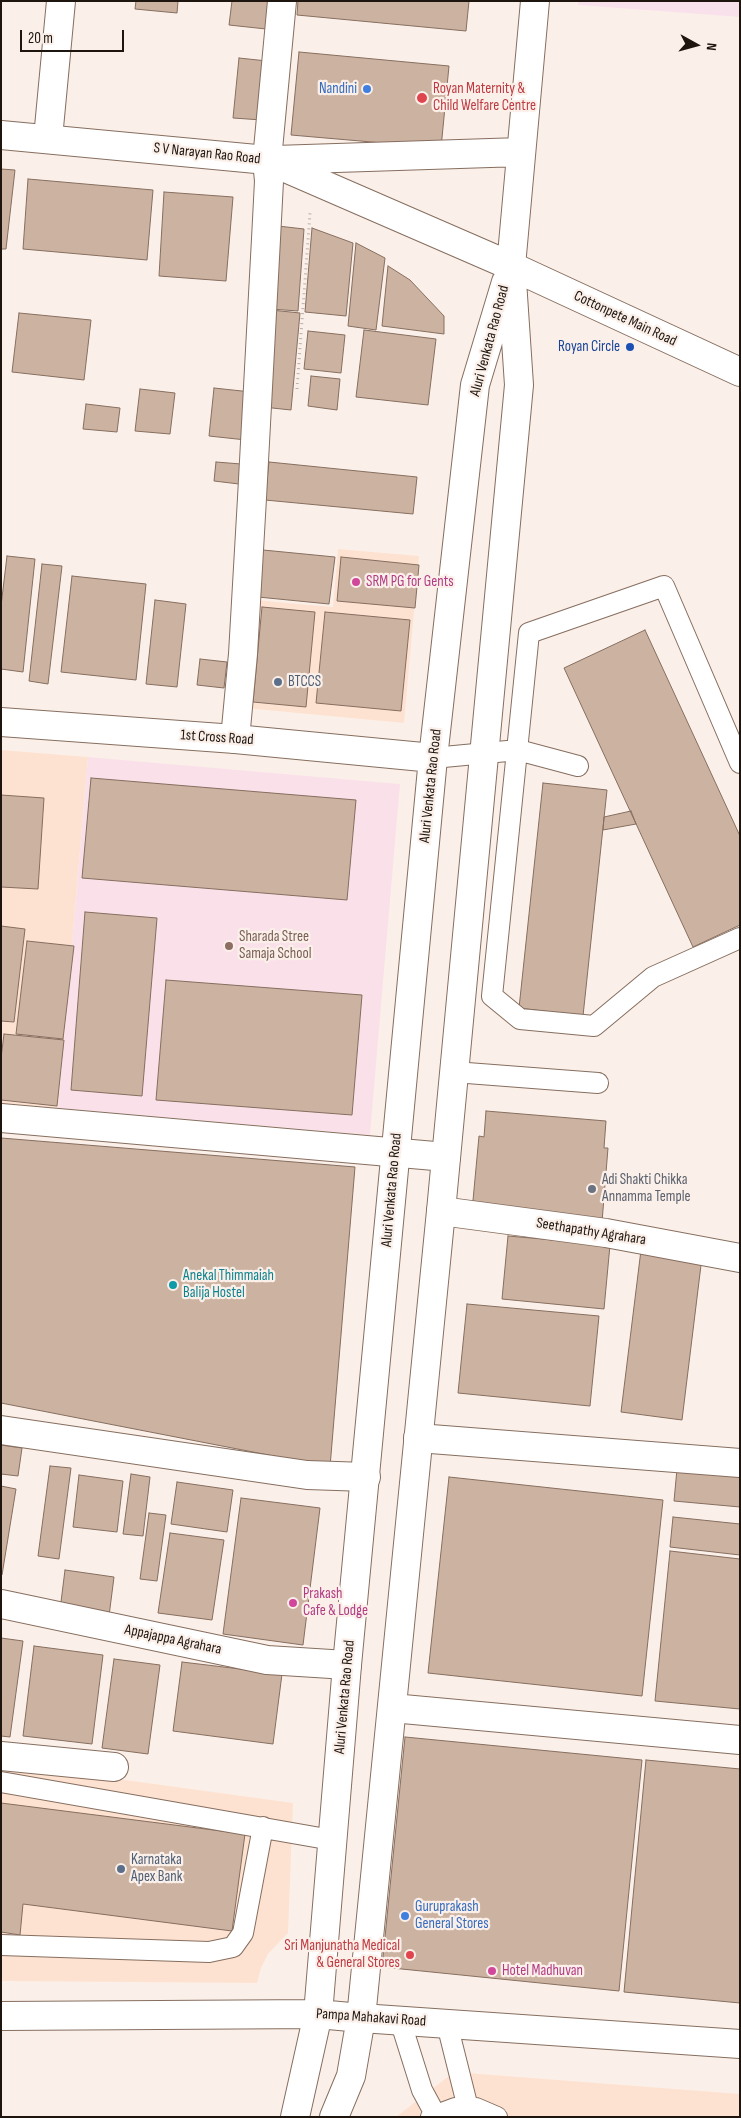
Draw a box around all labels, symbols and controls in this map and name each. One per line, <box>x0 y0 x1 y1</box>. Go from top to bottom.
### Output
scale bar <box>22 20 126 52</box>
north arrow <box>671 20 721 70</box>
text: 20 m <box>28 29 53 48</box>
text: N <box>702 42 720 52</box>
place label: Nandini <box>319 80 357 98</box>
place label: Royan Maternity & Child Welfare Centre <box>433 80 536 115</box>
marker: Nandini <box>361 83 373 95</box>
marker: Royan Maternity & Child Welfare Centre <box>415 91 429 105</box>
street label: S V Narayan Rao Road <box>153 139 261 169</box>
street label: Aluri Venkata Rao Road <box>467 284 513 398</box>
street label: Cottonpete Main Road <box>571 287 679 351</box>
place label: Royan Circle <box>558 338 620 356</box>
marker: Royan Circle <box>624 341 636 353</box>
place label: SRM PG for Gents <box>366 573 454 591</box>
marker: SRM PG for Gents <box>350 576 362 588</box>
place label: BTCCS <box>288 673 321 691</box>
marker: BTCCS <box>272 676 284 688</box>
street label: 1st Cross Road <box>180 726 254 750</box>
street label: Aluri Venkata Rao Road <box>416 728 446 844</box>
place label: Sharada Stree Samaja School <box>239 928 312 963</box>
marker: Sharada Stree Samaja School <box>223 940 235 952</box>
street label: Aluri Venkata Rao Road <box>378 1132 406 1248</box>
place label: Adi Shakti Chikka Annamma Temple <box>602 1171 691 1206</box>
marker: Adi Shakti Chikka Annamma Temple <box>586 1183 598 1195</box>
street label: Seethapathy Agrahara <box>535 1214 647 1250</box>
place label: Anekal Thimmaiah Balija Hostel <box>183 1267 274 1302</box>
marker: Anekal Thimmaiah Balija Hostel <box>167 1279 179 1291</box>
place label: Prakash Cafe & Lodge <box>303 1585 368 1620</box>
marker: Prakash Cafe & Lodge <box>287 1597 299 1609</box>
street label: Appajappa Agrahara <box>123 1621 223 1659</box>
street label: Aluri Venkata Rao Road <box>331 1639 359 1755</box>
place label: Karnataka Apex Bank <box>131 1851 182 1886</box>
marker: Karnataka Apex Bank <box>115 1863 127 1875</box>
place label: Guruprakash General Stores <box>415 1898 489 1933</box>
marker: Guruprakash General Stores <box>399 1910 411 1922</box>
place label: Sri Manjunatha Medical & General Stores <box>284 1937 400 1972</box>
marker: Sri Manjunatha Medical & General Stores <box>404 1949 416 1961</box>
place label: Hotel Madhuvan <box>502 1962 583 1980</box>
marker: Hotel Madhuvan <box>486 1965 498 1977</box>
street label: Pampa Mahakavi Road <box>315 2005 427 2031</box>

